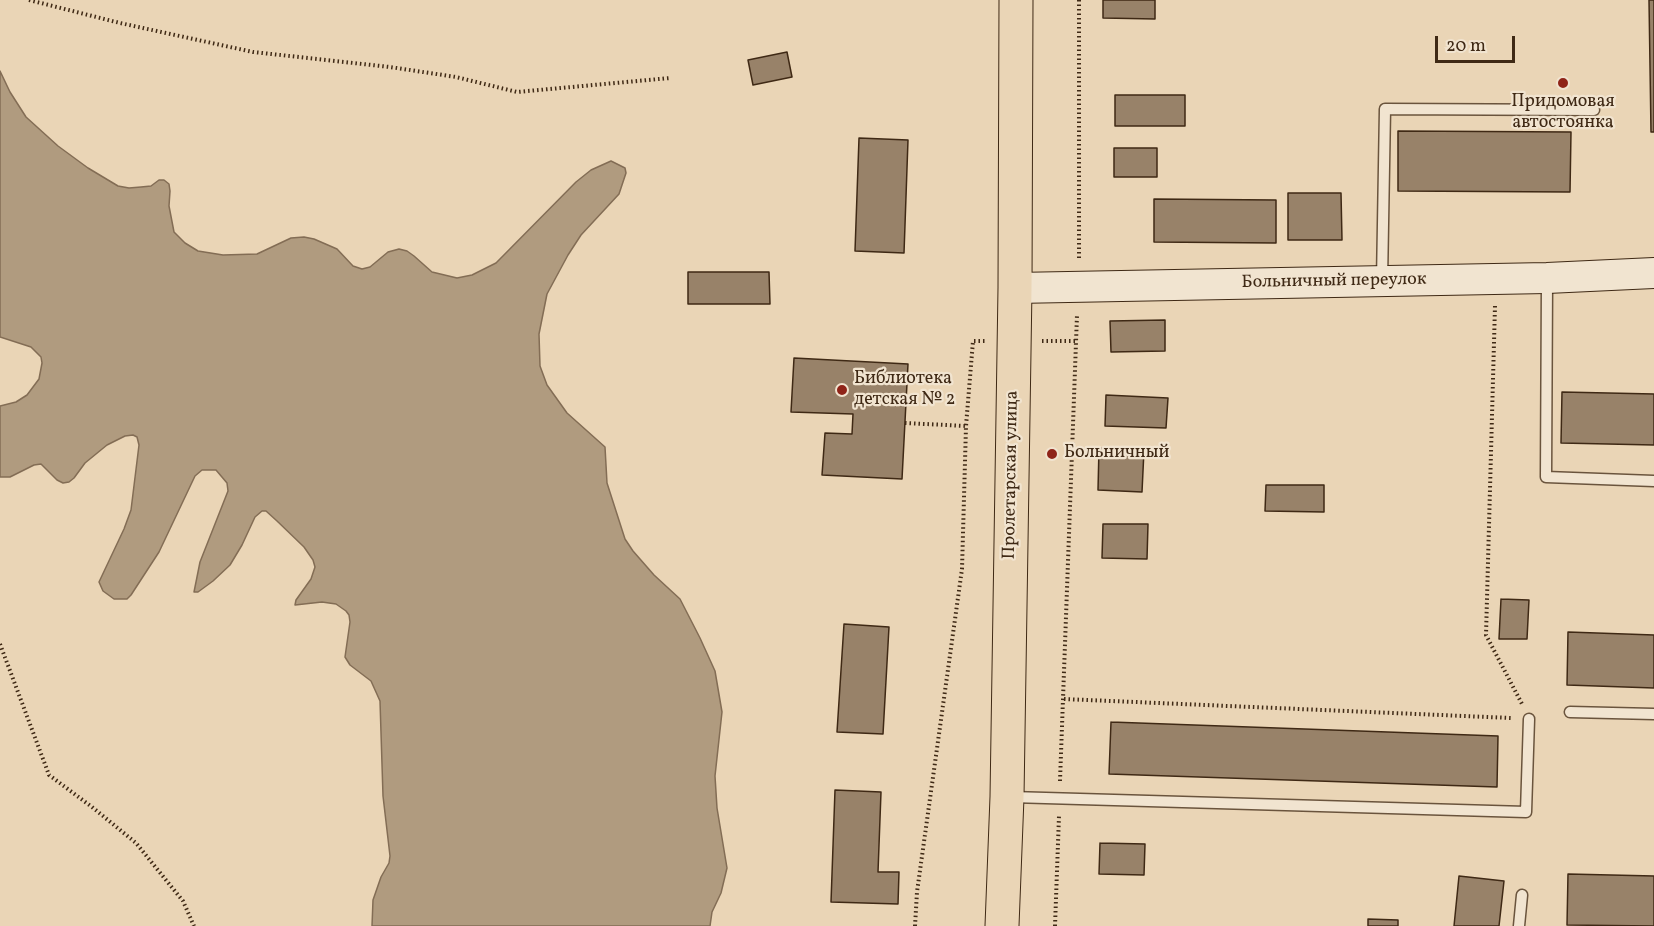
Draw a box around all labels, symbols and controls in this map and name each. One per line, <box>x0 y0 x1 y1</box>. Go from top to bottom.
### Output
scale bar <box>1438 24 1518 62</box>
text: 20 m <box>1446 34 1486 59</box>
marker: Придомовая автостоянка <box>1556 76 1570 90</box>
place label: Придомовая автостоянка <box>1511 92 1615 134</box>
street label: Больничный переулок <box>1241 270 1427 294</box>
place label: Библиотека детская № 2 <box>854 369 956 412</box>
marker: Библиотека детская № 2 <box>835 383 849 397</box>
street label: Пролетарская улица <box>1000 390 1024 560</box>
place label: Больничный <box>1064 443 1169 465</box>
marker: Больничный <box>1045 447 1059 461</box>

